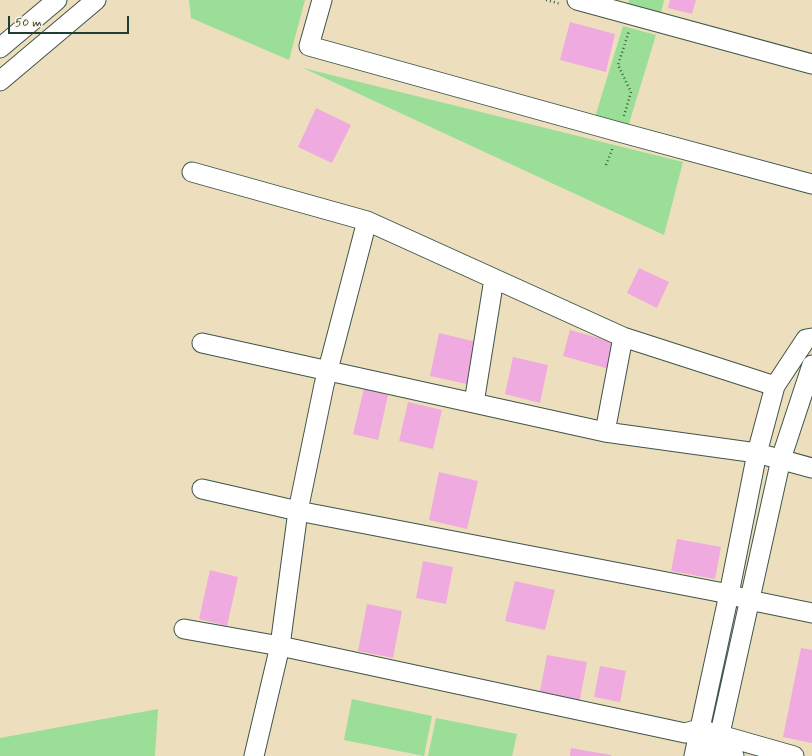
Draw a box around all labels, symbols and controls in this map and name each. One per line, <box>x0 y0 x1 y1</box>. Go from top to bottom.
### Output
scale bar <box>10 8 131 34</box>
text: 50 m <box>15 15 42 31</box>

